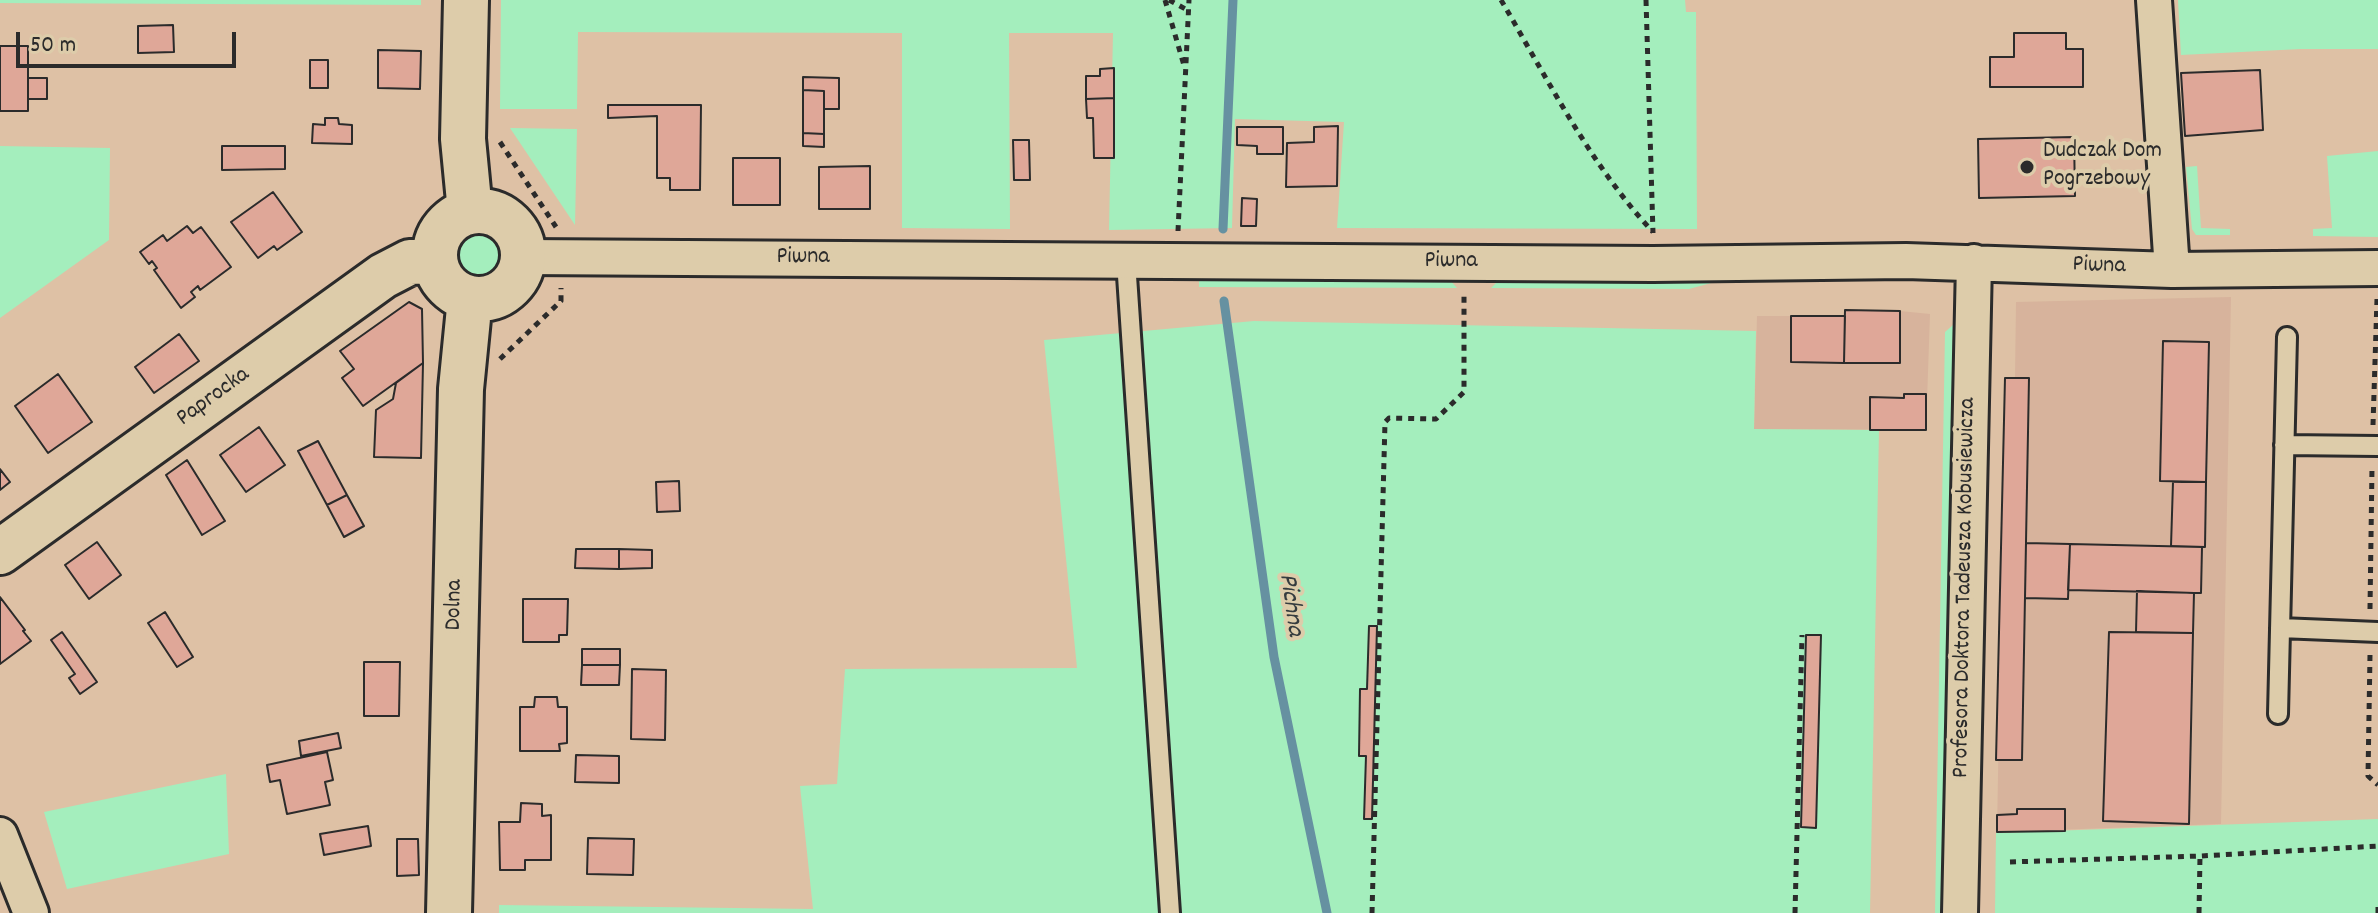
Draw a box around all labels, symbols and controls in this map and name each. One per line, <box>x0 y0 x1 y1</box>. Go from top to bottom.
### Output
scale bar <box>20 16 240 66</box>
text: 50 m <box>30 29 76 63</box>
place label: Dudczak Dom Pogrzebowy <box>2043 139 2162 195</box>
marker: Dudczak Dom Pogrzebowy <box>2018 158 2036 176</box>
street label: Piwna <box>776 245 830 273</box>
street label: Piwna <box>1424 249 1478 277</box>
street label: Piwna <box>2072 252 2126 282</box>
street label: Paprocka <box>172 362 256 434</box>
street label: Profesora Doktora Tadeusza Kobusiewicza <box>1948 398 1984 778</box>
water label: Pichna <box>1269 572 1309 638</box>
street label: Dolna <box>441 579 471 631</box>

